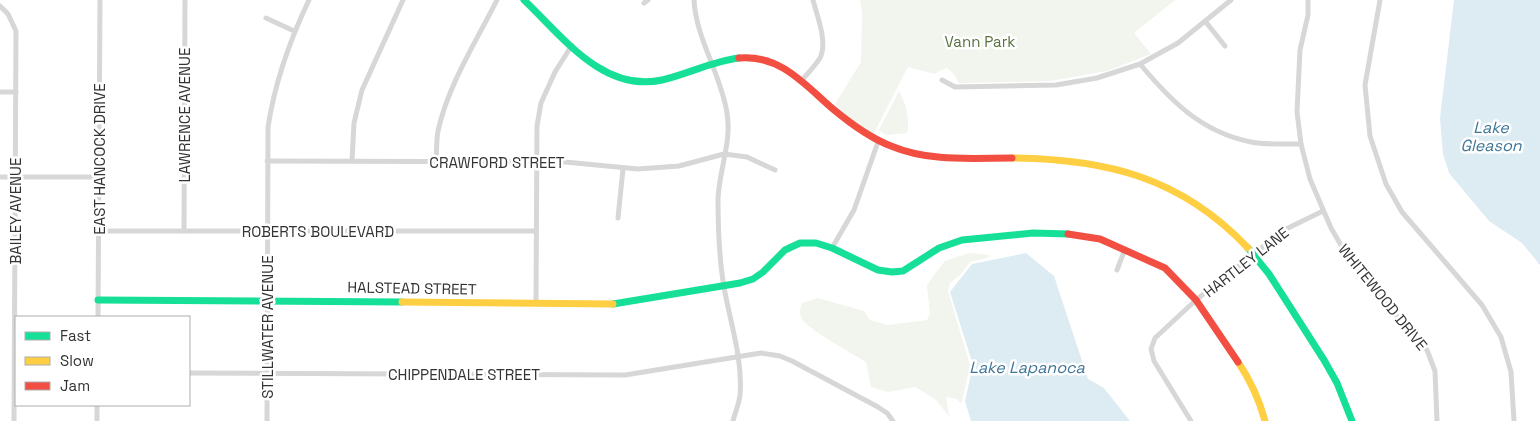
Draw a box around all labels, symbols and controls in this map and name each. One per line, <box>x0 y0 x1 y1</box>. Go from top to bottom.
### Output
park label: Vann Park <box>945 32 1015 51</box>
street label: LAWRENCE AVENUE <box>175 48 194 182</box>
street label: EAST HANCOCK DRIVE <box>90 83 109 235</box>
water label: Lake Gleason <box>1460 117 1523 156</box>
street label: CRAWFORD STREET <box>429 153 565 172</box>
street label: BAILEY AVENUE <box>6 158 25 265</box>
street label: ROBERTS BOULEVARD <box>242 222 394 241</box>
street label: HARTLEY LANE <box>1200 223 1292 301</box>
street label: WHITEWOOD DRIVE <box>1334 240 1432 354</box>
street label: STILLWATER AVENUE <box>258 255 277 399</box>
street label: HALSTEAD STREET <box>347 277 477 299</box>
legend <box>15 316 190 406</box>
text: Fast <box>60 326 91 345</box>
text: Slow <box>60 351 94 370</box>
water label: Lake Lapanoca <box>969 357 1086 378</box>
street label: CHIPPENDALE STREET <box>388 365 540 384</box>
text: Jam <box>60 376 90 395</box>

